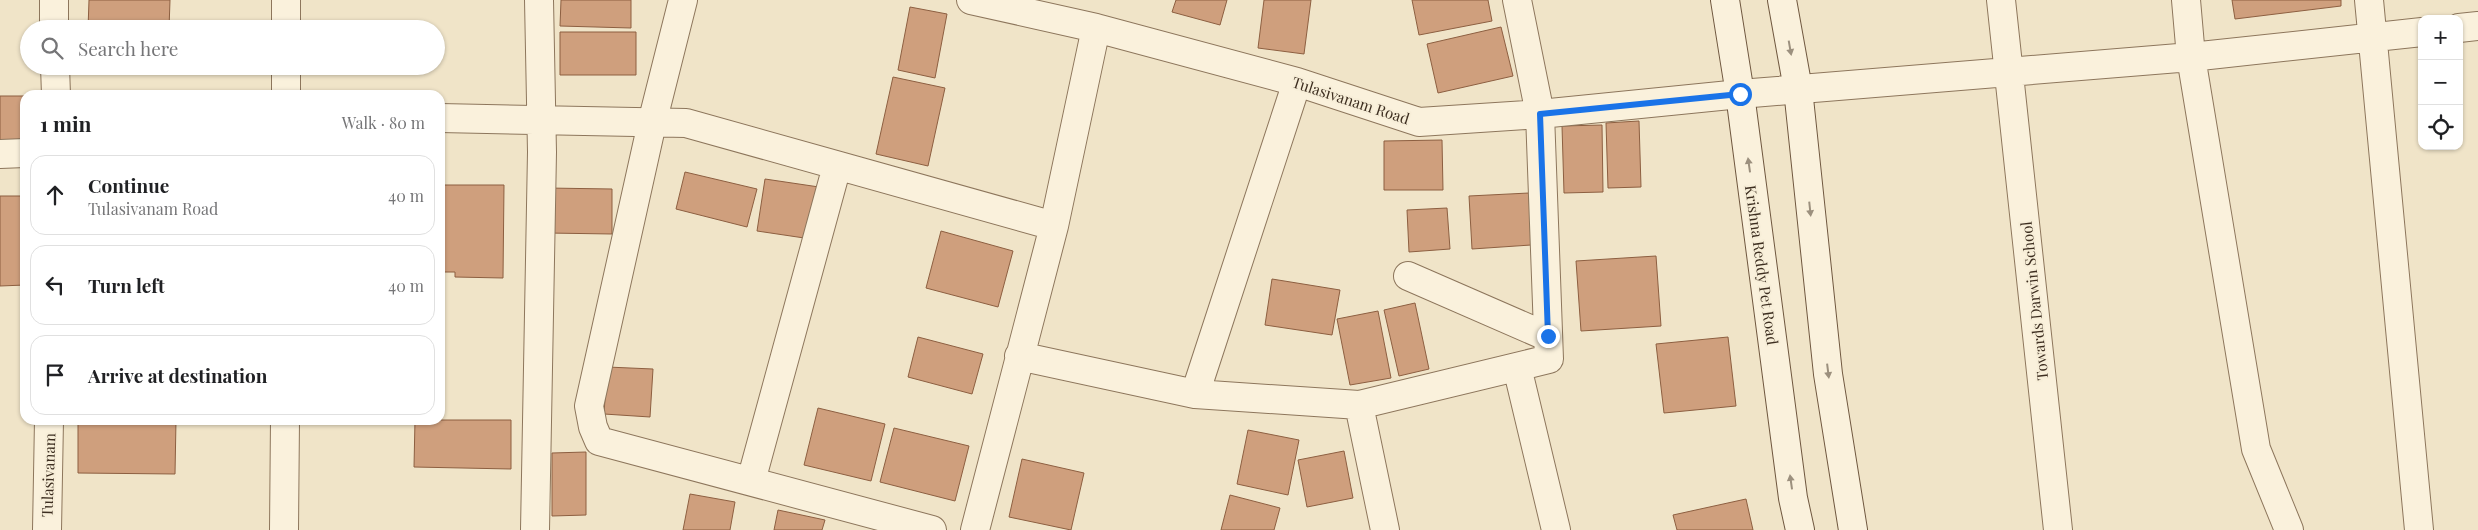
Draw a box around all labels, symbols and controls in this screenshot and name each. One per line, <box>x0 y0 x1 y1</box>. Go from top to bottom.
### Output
map controls <box>2418 15 2463 150</box>
button: + <box>2418 15 2463 60</box>
search box <box>20 20 445 75</box>
icon: search <box>38 34 66 62</box>
text: Search here <box>78 35 178 61</box>
one-way arrow <box>1787 40 1795 56</box>
button: − <box>2418 60 2463 105</box>
street label: Tulasivanam Road <box>1290 72 1412 128</box>
route start <box>1729 83 1752 106</box>
button: locate <box>2418 105 2463 150</box>
text: 1 min <box>40 109 91 137</box>
text: Walk · 80 m <box>342 112 425 133</box>
one-way arrow <box>1745 157 1753 173</box>
text: Continue <box>88 172 169 198</box>
icon: ahead <box>41 181 69 209</box>
street label: Krishna Reddy Pet Road <box>1741 184 1783 346</box>
text: 40 m <box>388 185 424 206</box>
text: Tulasivanam Road <box>88 198 218 219</box>
one-way arrow <box>1807 202 1815 218</box>
street label: Towards Darwin School <box>2016 221 2052 381</box>
icon: left <box>41 271 69 299</box>
text: Turn left <box>88 272 165 298</box>
text: 40 m <box>388 275 424 296</box>
route end <box>1537 325 1560 348</box>
icon: arrive <box>41 361 69 389</box>
text: Arrive at destination <box>88 362 268 388</box>
one-way arrow <box>1824 363 1832 379</box>
street label: Tulasivanam <box>37 432 59 517</box>
one-way arrow <box>1787 474 1795 490</box>

